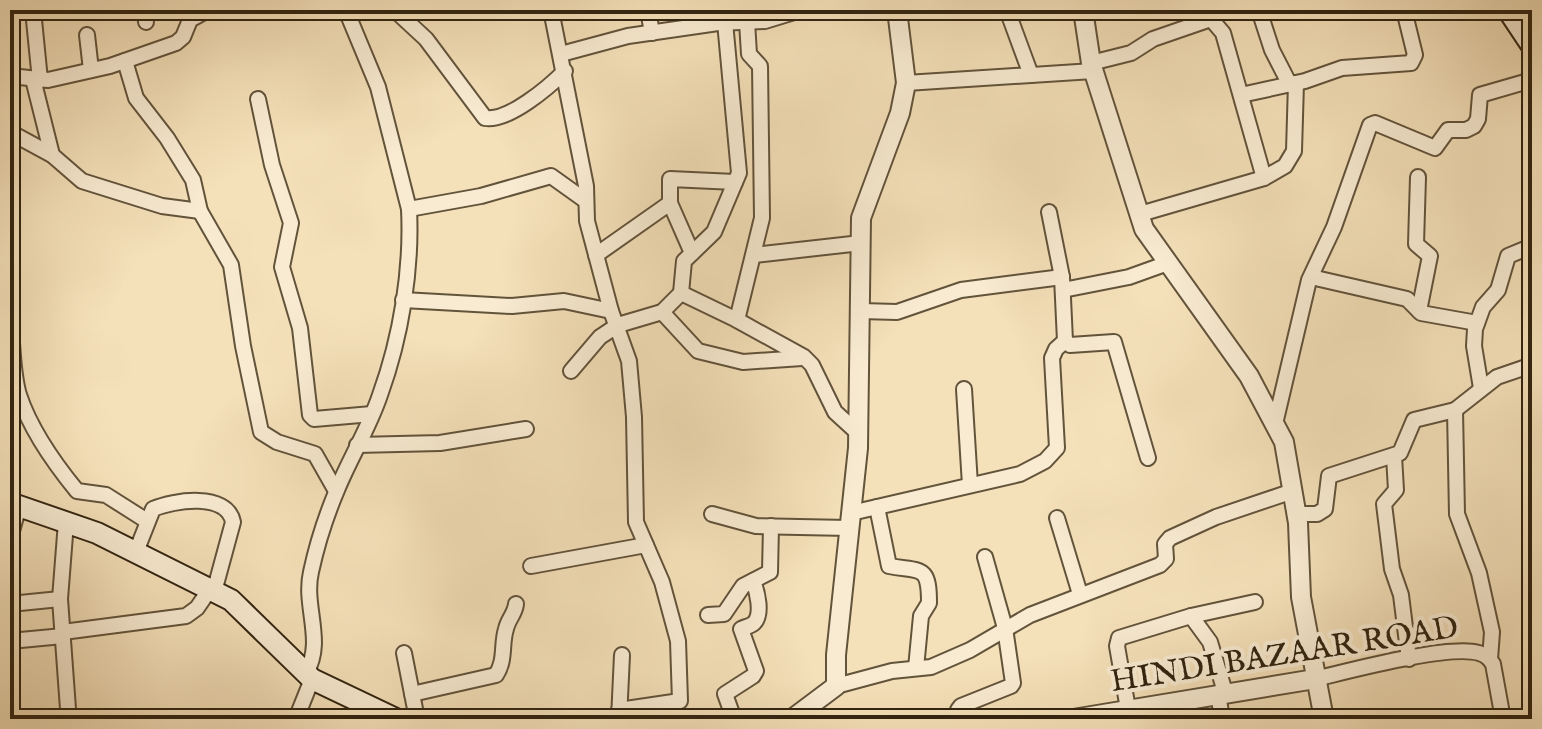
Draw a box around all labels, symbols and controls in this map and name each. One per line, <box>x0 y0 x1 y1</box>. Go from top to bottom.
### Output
street label: HINDI BAZAAR ROAD <box>1108 608 1461 703</box>

